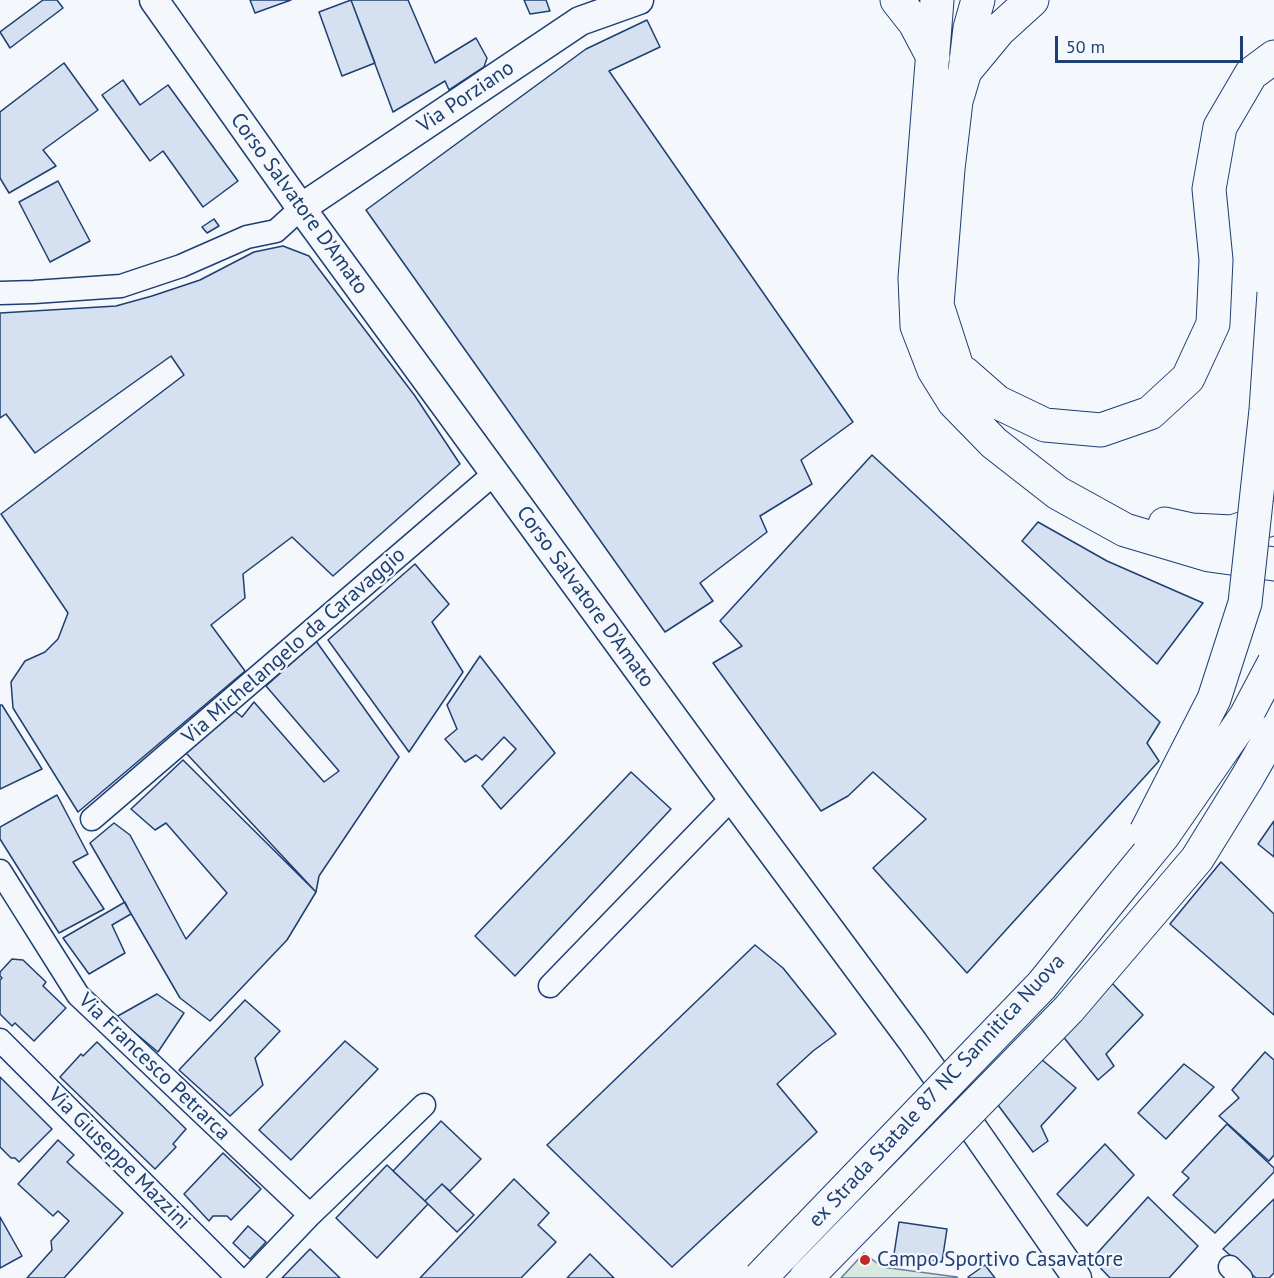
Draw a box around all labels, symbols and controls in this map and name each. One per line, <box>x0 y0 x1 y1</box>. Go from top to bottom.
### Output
scale bar <box>1058 24 1246 62</box>
text: 50 m <box>1066 35 1105 58</box>
street label: Via Porziano <box>413 55 519 139</box>
street label: Corso Salvatore D'Amato <box>225 108 373 300</box>
street label: Corso Salvatore D'Amato <box>511 501 659 693</box>
street label: Via Michelangelo da Caravaggio <box>177 542 411 750</box>
street label: ex Strada Statale 87 NC Sannitica Nuova <box>804 949 1070 1233</box>
street label: Via Francesco Petrarca <box>73 988 235 1146</box>
street label: Via Giuseppe Mazzini <box>43 1083 195 1235</box>
place label: Campo Sportivo Casavatore <box>877 1247 1123 1273</box>
marker: Campo Sportivo Casavatore <box>858 1253 872 1267</box>

